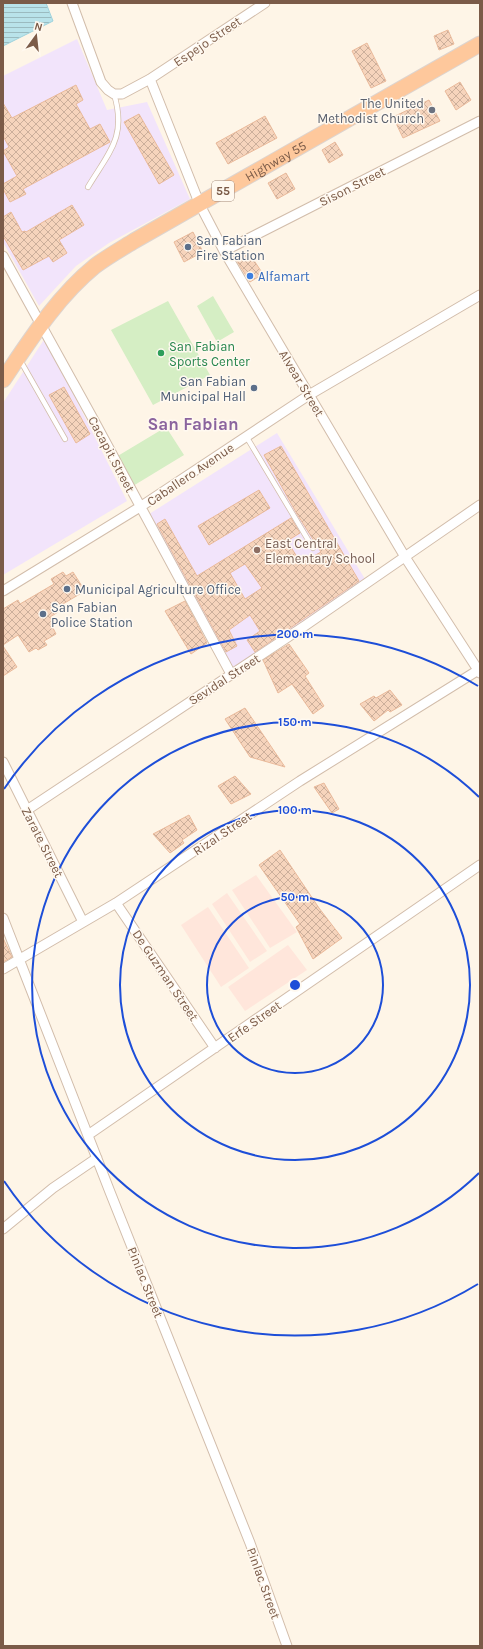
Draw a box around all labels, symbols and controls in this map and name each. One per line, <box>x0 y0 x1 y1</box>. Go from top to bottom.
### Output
street label: Espejo Street <box>171 13 244 70</box>
north arrow <box>16 16 56 56</box>
text: N <box>33 20 44 34</box>
place label: The United Methodist Church <box>317 96 424 126</box>
marker: The United Methodist Church <box>427 105 437 115</box>
street label: Highway 55 <box>242 138 309 184</box>
street label: Sison Street <box>317 163 388 210</box>
road number: 55 <box>212 181 234 201</box>
place label: San Fabian Fire Station <box>196 233 265 263</box>
marker: San Fabian Fire Station <box>183 242 193 252</box>
place label: Alfamart <box>258 269 310 284</box>
marker: Alfamart <box>245 271 255 281</box>
place label: San Fabian Sports Center <box>169 339 250 369</box>
street label: Alvear Street <box>276 347 327 419</box>
marker: San Fabian Sports Center <box>156 348 166 358</box>
place label: San Fabian Municipal Hall <box>160 374 246 404</box>
marker: San Fabian Municipal Hall <box>249 383 259 393</box>
street label: Cacapit Street <box>85 414 138 495</box>
district label: San Fabian <box>147 414 239 434</box>
street label: Caballero Avenue <box>144 440 237 509</box>
place label: East Central Elementary School <box>265 536 375 566</box>
marker: East Central Elementary School <box>252 545 262 555</box>
place label: Municipal Agriculture Office <box>75 582 241 597</box>
marker: Municipal Agriculture Office <box>62 584 72 594</box>
place label: San Fabian Police Station <box>51 600 133 630</box>
marker: San Fabian Police Station <box>38 609 48 619</box>
text: 200 m <box>277 627 313 641</box>
street label: Sevidal Street <box>186 651 263 708</box>
text: 150 m <box>278 715 312 729</box>
text: 100 m <box>278 803 312 817</box>
street label: Zarate Street <box>18 804 67 880</box>
street label: Rizal Street <box>190 808 255 859</box>
text: 50 m <box>281 890 310 904</box>
street label: De Guzman Street <box>130 927 202 1024</box>
centre of rings <box>288 978 302 992</box>
street label: Erfe Street <box>225 997 284 1045</box>
street label: Pinlac Street <box>124 1245 167 1320</box>
street label: Pinlac Street <box>244 1545 283 1621</box>

